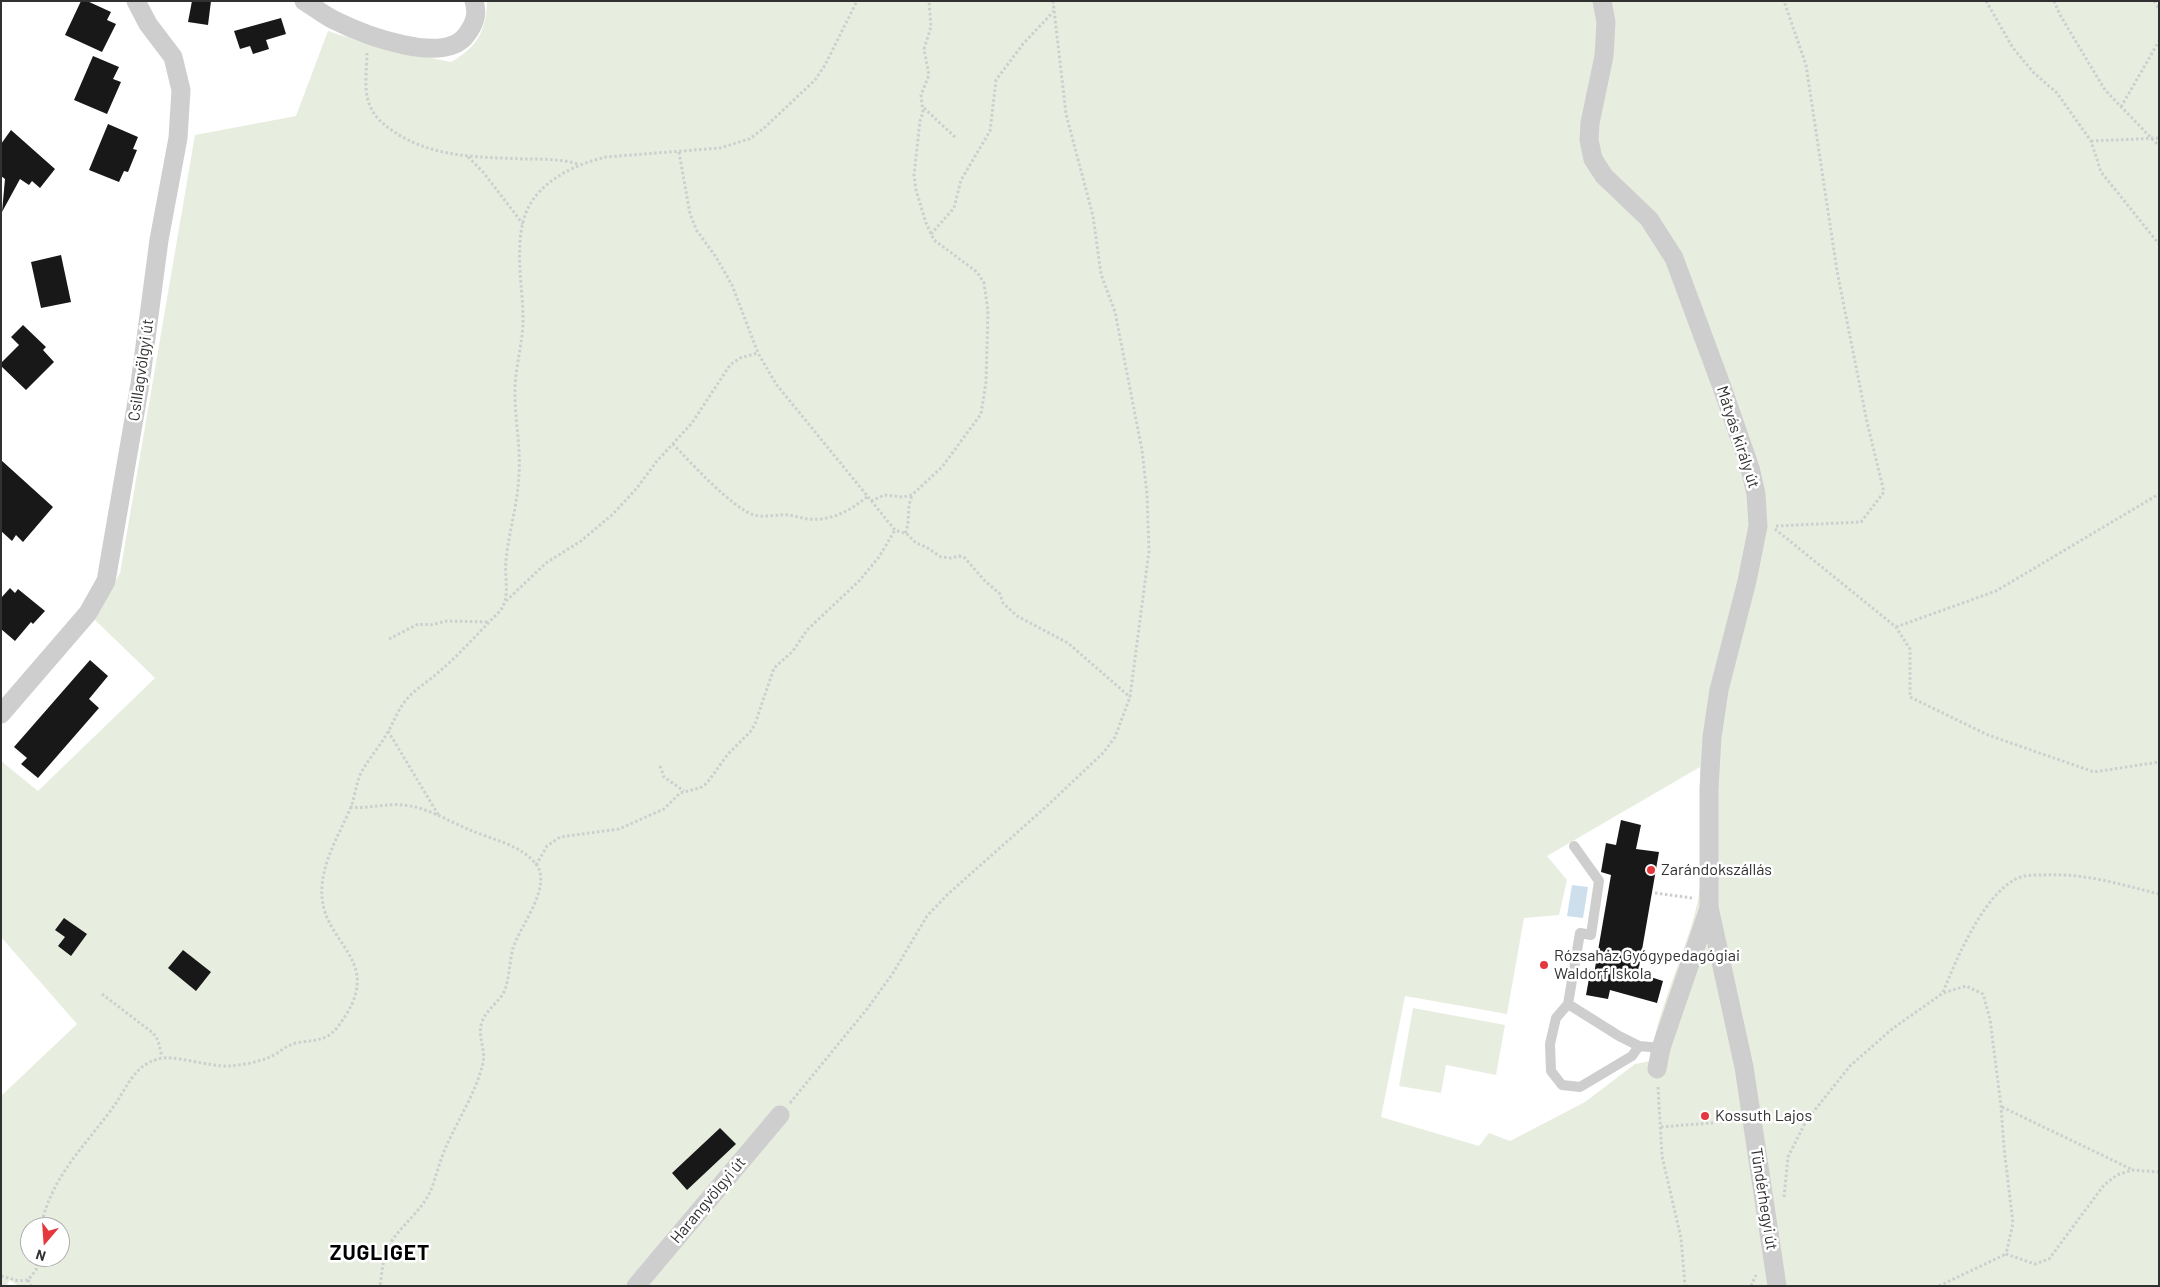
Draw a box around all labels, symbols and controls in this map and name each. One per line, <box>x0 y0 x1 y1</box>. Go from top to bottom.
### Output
street label: Csillagvölgyi út <box>124 318 158 422</box>
street label: Mátyás király út <box>1712 383 1764 491</box>
place label: Zarándokszállás <box>1661 860 1772 880</box>
marker: Zarándokszállás <box>1645 864 1657 876</box>
place label: Rózsaház Gyógypedagógiai Waldorf Iskola <box>1554 946 1740 984</box>
marker: Rózsaház Gyógypedagógiai Waldorf Iskola <box>1538 959 1550 971</box>
place label: Kossuth Lajos <box>1715 1106 1812 1126</box>
marker: Kossuth Lajos <box>1699 1110 1711 1122</box>
street label: Tündérhegyi út <box>1746 1146 1782 1252</box>
street label: Harangvölgyi út <box>666 1153 750 1247</box>
north arrow <box>20 1217 70 1267</box>
district label: ZUGLIGET <box>329 1240 431 1266</box>
text: N <box>33 1246 48 1265</box>

